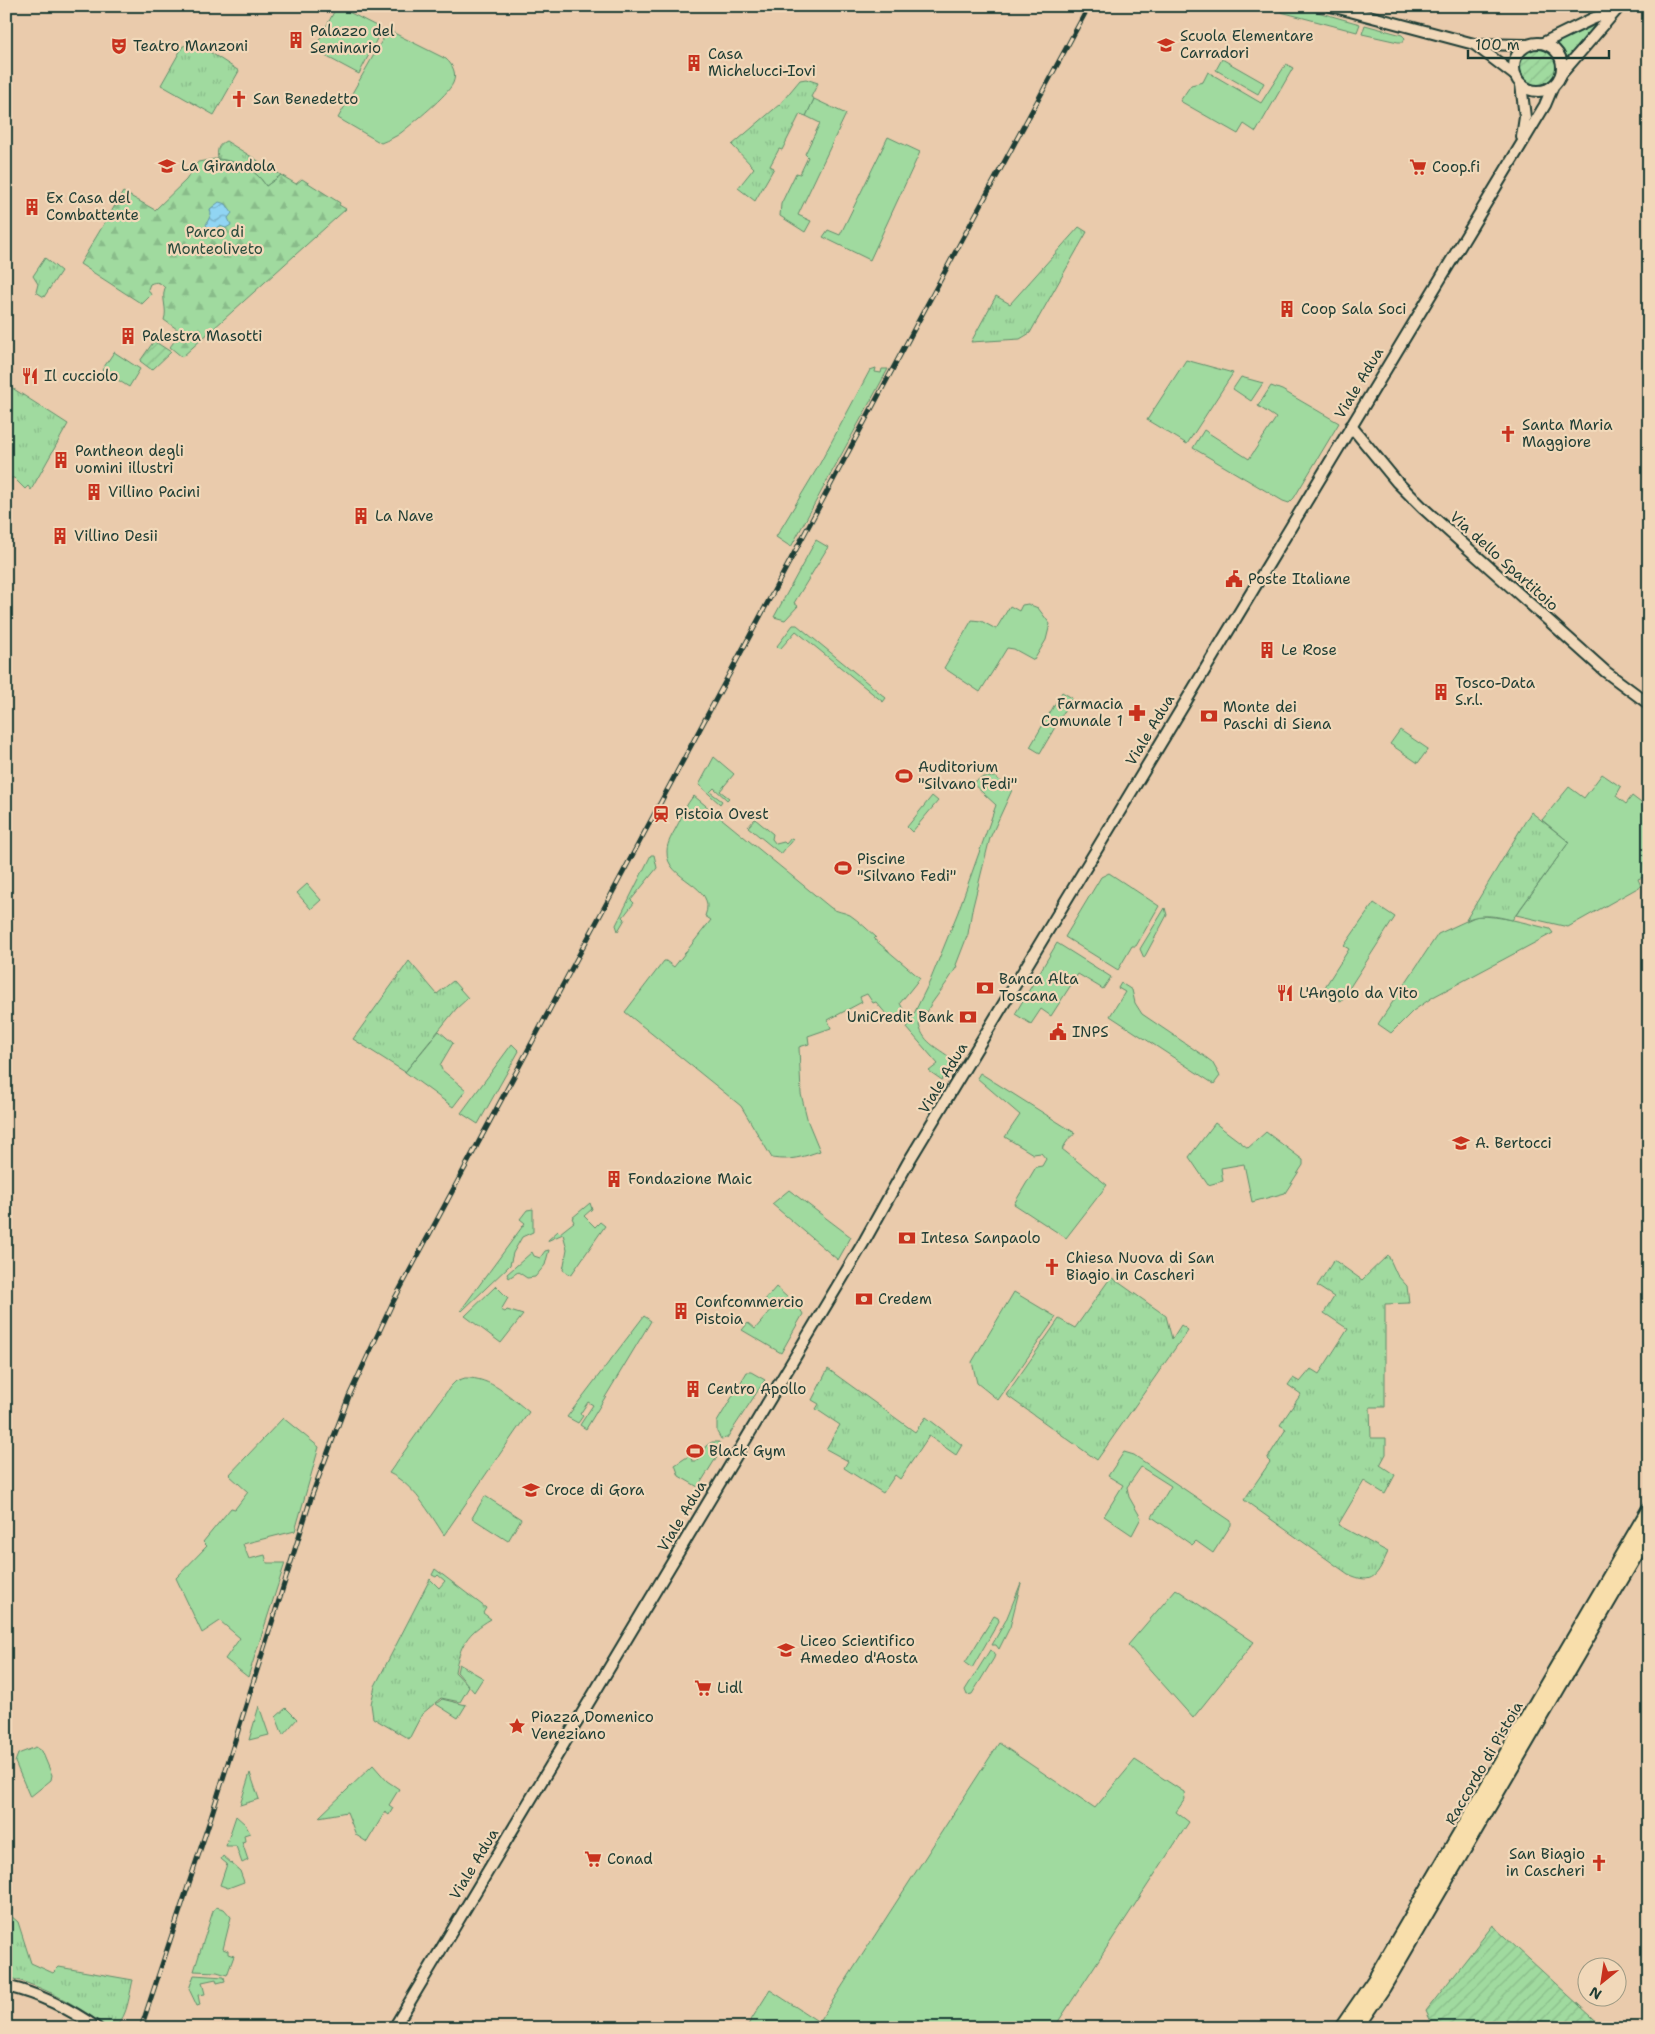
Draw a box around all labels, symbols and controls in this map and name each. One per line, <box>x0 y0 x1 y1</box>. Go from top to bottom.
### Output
place label: Palazzo del Seminario <box>310 21 395 58</box>
place label: Scuola Elementare Carradori <box>1180 26 1314 63</box>
scale bar <box>1468 28 1609 60</box>
building icon: Palazzo del Seminario <box>286 30 306 50</box>
school or university icon: Scuola Elementare Carradori <box>1156 35 1176 55</box>
text: 100 m <box>1475 35 1520 55</box>
theatre icon: Teatro Manzoni <box>109 36 129 56</box>
place label: Teatro Manzoni <box>133 36 248 56</box>
place label: Casa Michelucci-Iovi <box>708 44 816 81</box>
building icon: Casa Michelucci-Iovi <box>684 53 704 73</box>
church icon: San Benedetto <box>229 89 249 109</box>
place label: San Benedetto <box>253 89 358 109</box>
school or university icon: La Girandola <box>157 156 177 176</box>
place label: La Girandola <box>181 156 276 176</box>
supermarket icon: Coop.fi <box>1408 157 1428 177</box>
place label: Coop.fi <box>1432 157 1480 177</box>
place label: Ex Casa del Combattente <box>46 188 139 225</box>
building icon: Ex Casa del Combattente <box>22 197 42 217</box>
park label: Parco di Monteoliveto <box>167 222 263 259</box>
building icon: Coop Sala Soci <box>1277 299 1297 319</box>
place label: Coop Sala Soci <box>1301 299 1407 319</box>
building icon: Palestra Masotti <box>118 326 138 346</box>
place label: Palestra Masotti <box>142 326 263 346</box>
street label: Viale Adua <box>1330 343 1388 422</box>
restaurant icon: Il cucciolo <box>20 366 40 386</box>
place label: Il cucciolo <box>44 366 118 386</box>
place label: Santa Maria Maggiore <box>1522 415 1613 452</box>
church icon: Santa Maria Maggiore <box>1498 424 1518 444</box>
place label: Pantheon degli uomini illustri <box>75 441 184 478</box>
building icon: Pantheon degli uomini illustri <box>51 450 71 470</box>
building icon: Villino Pacini <box>84 482 104 502</box>
place label: Villino Pacini <box>108 482 200 502</box>
building icon: La Nave <box>351 506 371 526</box>
place label: La Nave <box>375 506 434 526</box>
street label: Via dello Spartitoio <box>1445 507 1563 615</box>
building icon: Villino Desii <box>50 526 70 546</box>
place label: Villino Desii <box>74 526 158 546</box>
public building icon: Poste Italiane <box>1224 569 1244 589</box>
place label: Poste Italiane <box>1248 569 1351 589</box>
building icon: Le Rose <box>1257 640 1277 660</box>
place label: Le Rose <box>1281 640 1337 660</box>
place label: Tosco-Data S.r.l. <box>1455 673 1536 710</box>
building icon: Tosco-Data S.r.l. <box>1431 682 1451 702</box>
street label: Viale Adua <box>1121 690 1179 769</box>
place label: Farmacia Comunale 1 <box>1041 694 1124 731</box>
place label: Monte dei Paschi di Siena <box>1223 697 1332 734</box>
pharmacy icon: Farmacia Comunale 1 <box>1127 703 1147 723</box>
bank icon: Monte dei Paschi di Siena <box>1199 706 1219 726</box>
place label: Auditorium "Silvano Fedi" <box>918 757 1017 794</box>
sports icon: Auditorium "Silvano Fedi" <box>894 766 914 786</box>
station icon: Pistoia Ovest <box>651 804 671 824</box>
place label: Pistoia Ovest <box>675 804 769 824</box>
place label: Piscine "Silvano Fedi" <box>857 849 956 886</box>
sports icon: Piscine "Silvano Fedi" <box>833 858 853 878</box>
place label: Banca Alta Toscana <box>999 969 1079 1006</box>
bank icon: Banca Alta Toscana <box>975 978 995 998</box>
restaurant icon: L'Angolo da Vito <box>1275 983 1295 1003</box>
place label: L'Angolo da Vito <box>1299 983 1418 1003</box>
place label: UniCredit Bank <box>847 1007 954 1027</box>
bank icon: UniCredit Bank <box>958 1007 978 1027</box>
public building icon: INPS <box>1048 1022 1068 1042</box>
place label: INPS <box>1072 1022 1109 1042</box>
street label: Viale Adua <box>914 1038 972 1117</box>
school or university icon: A. Bertocci <box>1451 1133 1471 1153</box>
place label: A. Bertocci <box>1475 1133 1552 1153</box>
building icon: Fondazione Maic <box>604 1169 624 1189</box>
place label: Fondazione Maic <box>628 1169 752 1189</box>
bank icon: Intesa Sanpaolo <box>897 1228 917 1248</box>
place label: Intesa Sanpaolo <box>921 1228 1041 1248</box>
place label: Chiesa Nuova di San Biagio in Cascheri <box>1066 1248 1215 1285</box>
church icon: Chiesa Nuova di San Biagio in Cascheri <box>1042 1257 1062 1277</box>
bank icon: Credem <box>854 1289 874 1309</box>
place label: Credem <box>878 1289 932 1309</box>
place label: Confcommercio Pistoia <box>695 1292 804 1329</box>
building icon: Confcommercio Pistoia <box>671 1301 691 1321</box>
building icon: Centro Apollo <box>683 1379 703 1399</box>
place label: Centro Apollo <box>707 1379 806 1399</box>
sports icon: Black Gym <box>685 1441 705 1461</box>
place label: Black Gym <box>709 1441 786 1461</box>
street label: Viale Adua <box>653 1476 711 1555</box>
school or university icon: Croce di Gora <box>521 1480 541 1500</box>
place label: Croce di Gora <box>545 1480 645 1500</box>
place label: Liceo Scientifico Amedeo d'Aosta <box>800 1631 919 1668</box>
school or university icon: Liceo Scientifico Amedeo d'Aosta <box>776 1640 796 1660</box>
supermarket icon: Lidl <box>693 1678 713 1698</box>
place label: Lidl <box>717 1678 743 1698</box>
street label: Raccordo di Pistoia <box>1440 1697 1528 1828</box>
place label: Piazza Domenico Veneziano <box>531 1707 654 1744</box>
place icon: Piazza Domenico Veneziano <box>507 1716 527 1736</box>
street label: Viale Adua <box>445 1824 503 1903</box>
place label: San Biagio in Cascheri <box>1506 1844 1585 1881</box>
supermarket icon: Conad <box>583 1849 603 1869</box>
place label: Conad <box>607 1849 653 1869</box>
church icon: San Biagio in Cascheri <box>1589 1853 1609 1873</box>
north arrow <box>1578 1956 1628 2006</box>
text: N <box>1586 1983 1605 2004</box>

